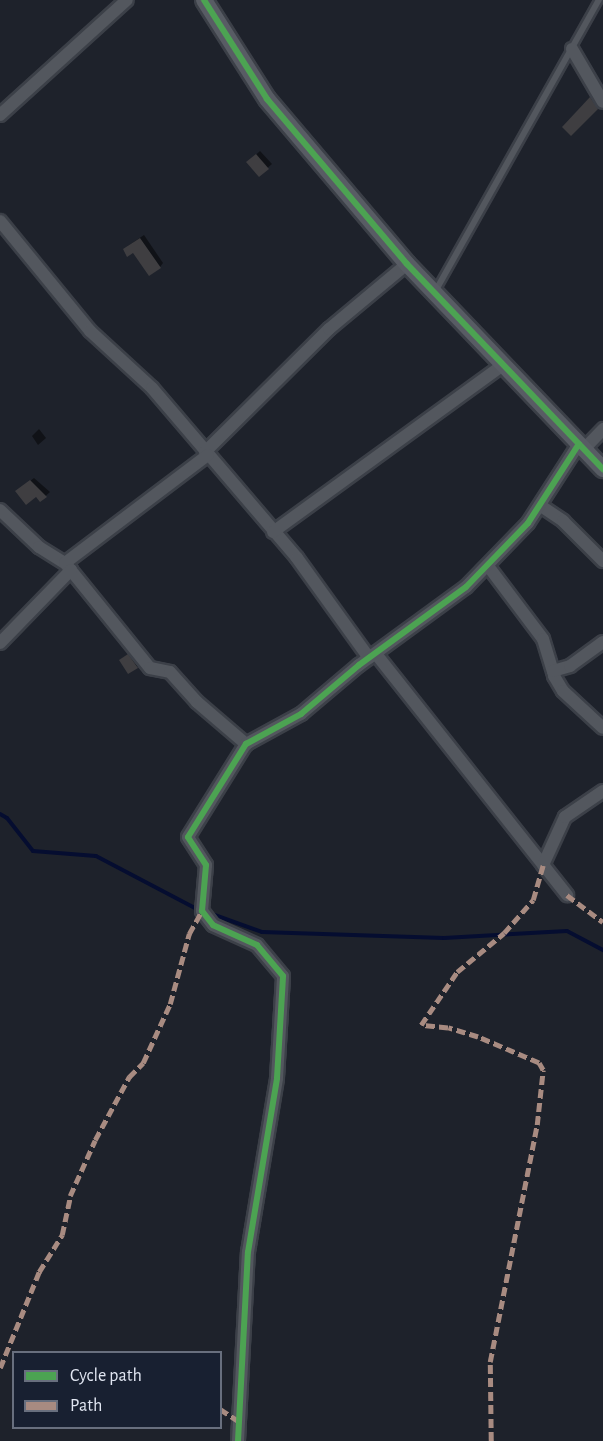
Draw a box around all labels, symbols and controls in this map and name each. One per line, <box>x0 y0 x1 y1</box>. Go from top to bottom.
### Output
legend <box>12 1351 222 1429</box>
text: Cycle path <box>70 1367 142 1385</box>
text: Path <box>70 1397 102 1415</box>

